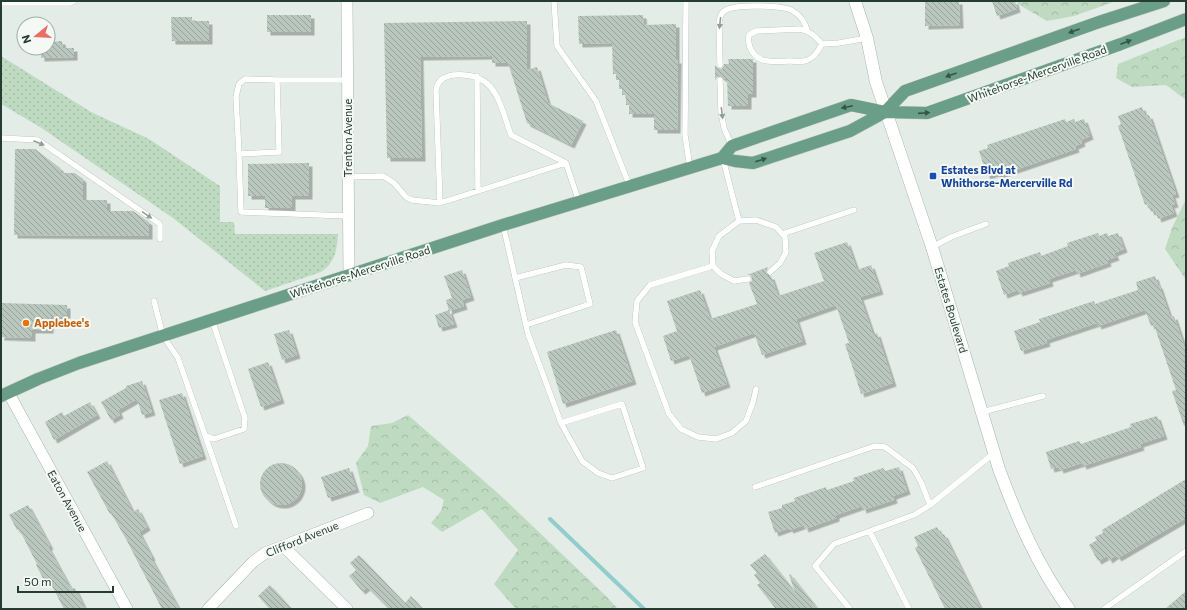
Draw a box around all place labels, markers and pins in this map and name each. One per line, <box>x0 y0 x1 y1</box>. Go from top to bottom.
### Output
place label: Estates Blvd at Whithorse-Mercerville Rd <box>941 163 1072 189</box>
marker: Estates Blvd at Whithorse-Mercerville Rd <box>928 171 938 181</box>
place label: Applebee's <box>34 316 89 329</box>
marker: Applebee's <box>21 318 31 328</box>

